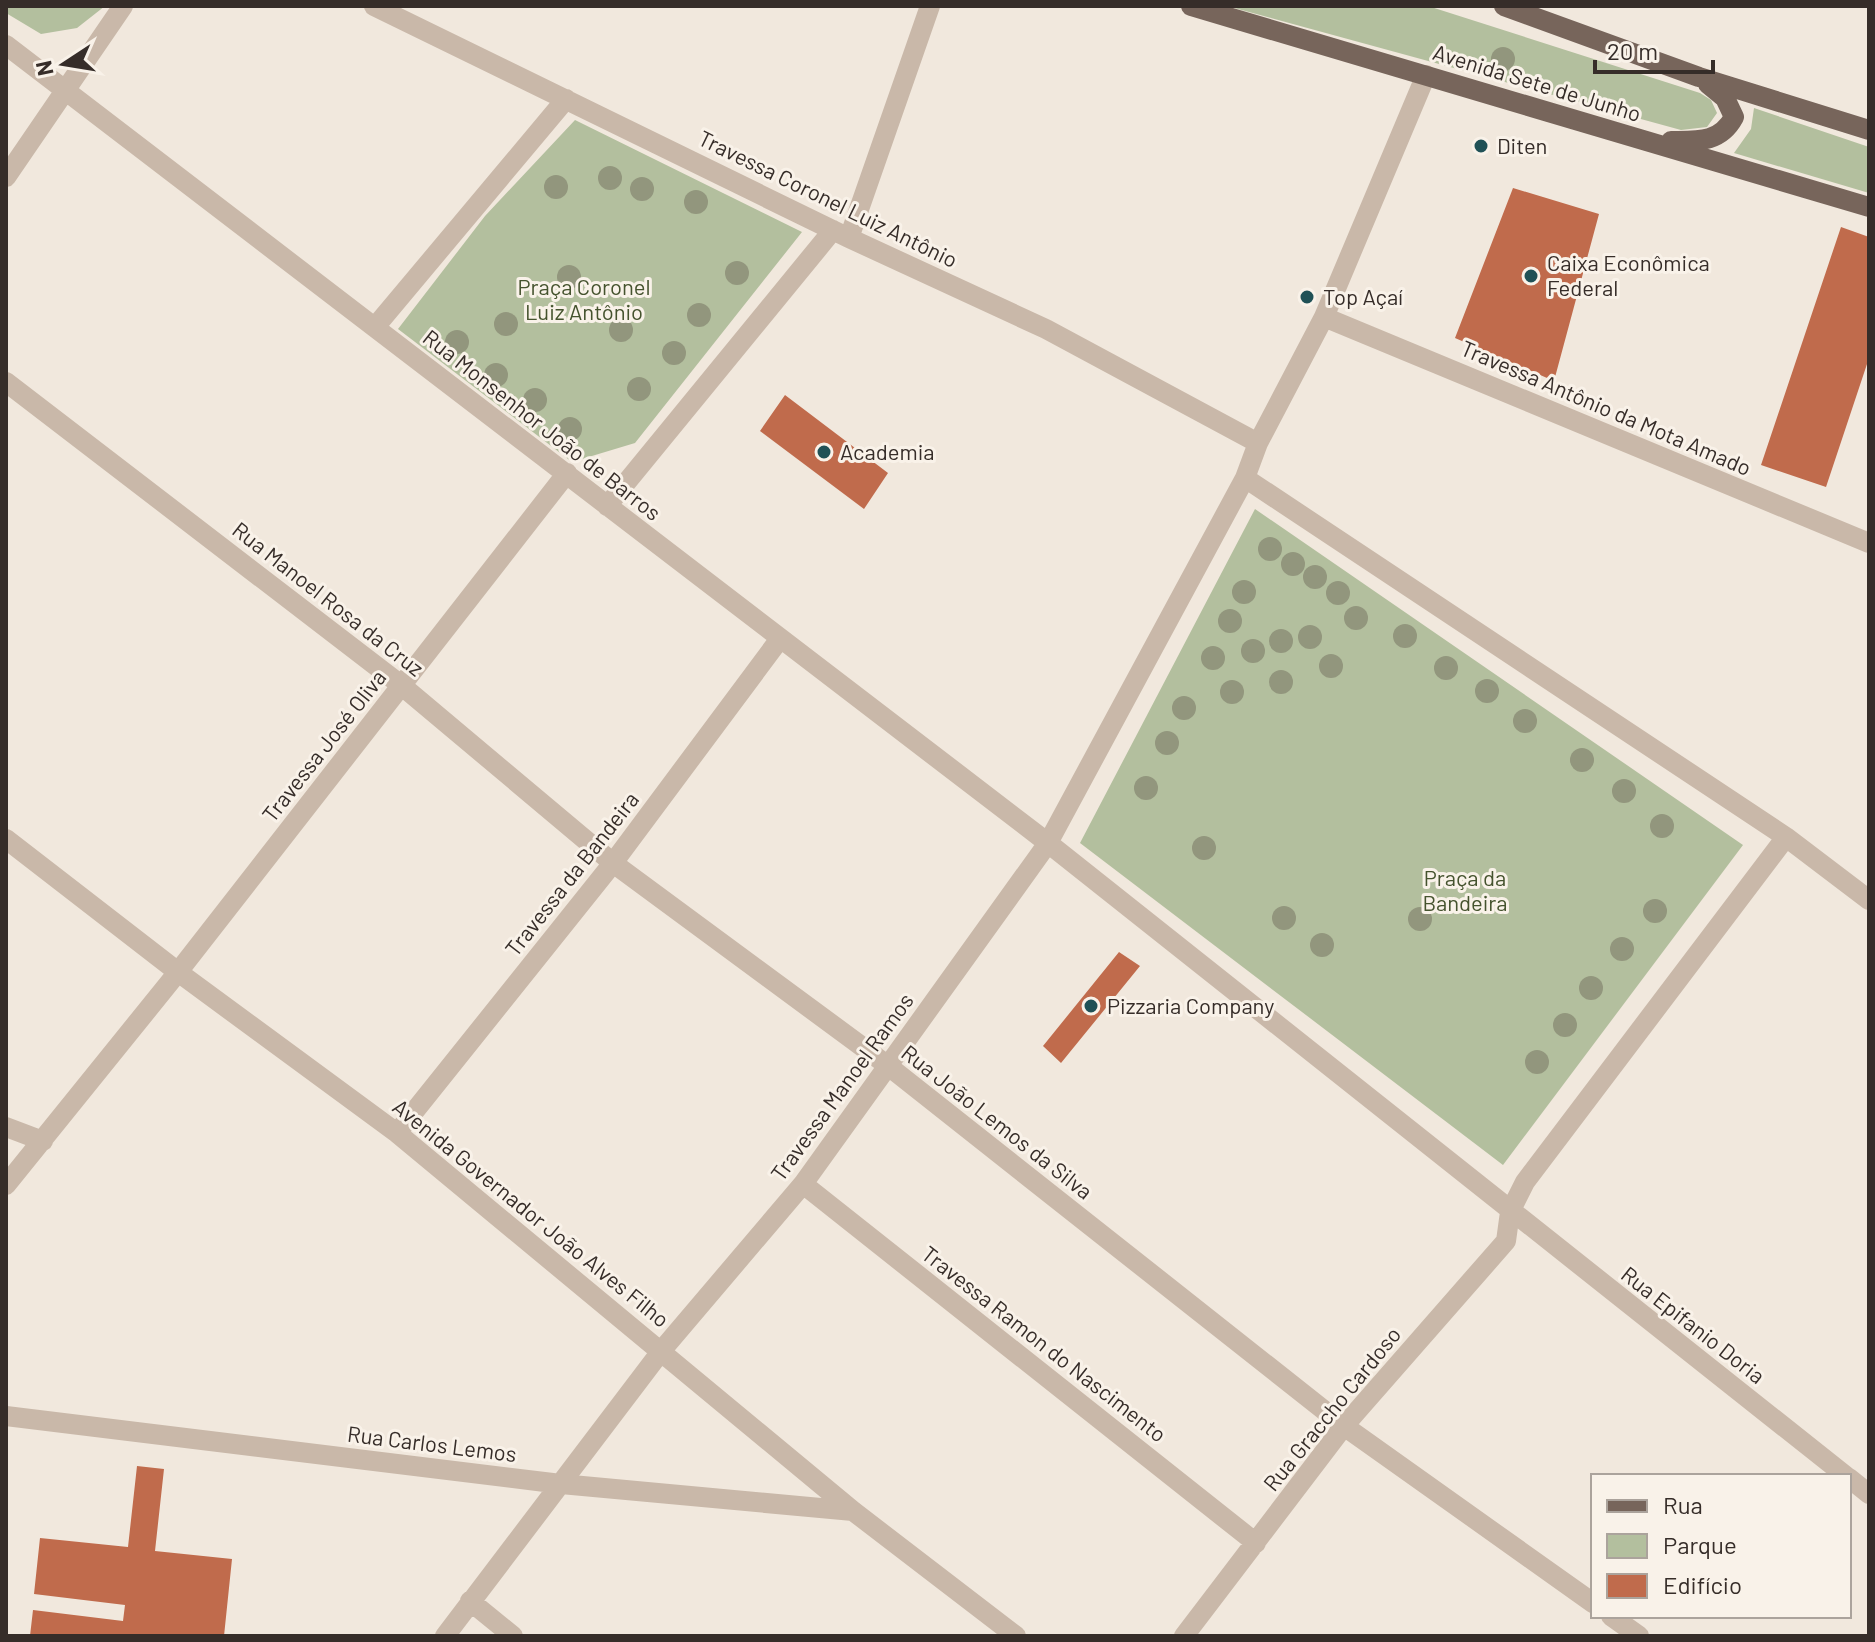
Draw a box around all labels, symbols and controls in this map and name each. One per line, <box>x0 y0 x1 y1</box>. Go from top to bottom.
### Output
north arrow <box>24 24 104 104</box>
scale bar <box>1595 24 1713 74</box>
text: 20 m <box>1607 36 1658 65</box>
street label: Avenida Sete de Junho <box>1430 38 1644 126</box>
text: N <box>29 59 58 78</box>
street label: Travessa Coronel Luiz Antônio <box>695 124 962 272</box>
place label: Diten <box>1497 132 1547 158</box>
marker: Diten <box>1472 137 1490 155</box>
place label: Caixa Econômica Federal <box>1547 249 1710 300</box>
marker: Caixa Econômica Federal <box>1522 267 1540 285</box>
park label: Praça Coronel Luiz Antônio <box>517 273 651 324</box>
place label: Top Açaí <box>1323 283 1403 309</box>
marker: Top Açaí <box>1298 288 1316 306</box>
street label: Rua Monsenhor João de Barros <box>419 323 667 525</box>
street label: Travessa Antônio da Mota Amado <box>1457 334 1755 480</box>
place label: Academia <box>840 438 935 464</box>
marker: Academia <box>815 443 833 461</box>
street label: Rua Manoel Rosa da Cruz <box>228 516 429 681</box>
street label: Travessa José Oliva <box>256 664 391 827</box>
street label: Travessa da Bandeira <box>499 786 643 961</box>
park label: Praça da Bandeira <box>1422 864 1508 915</box>
street label: Travessa Manoel Ramos <box>764 987 918 1185</box>
place label: Pizzaria Company <box>1107 992 1274 1018</box>
marker: Pizzaria Company <box>1082 997 1100 1015</box>
street label: Rua João Lemos da Silva <box>897 1039 1098 1204</box>
street label: Avenida Governador João Alves Filho <box>388 1093 675 1332</box>
street label: Travessa Ramon do Nascimento <box>917 1240 1172 1447</box>
street label: Rua Epifanio Doria <box>1617 1260 1771 1388</box>
street label: Rua Graccho Cardoso <box>1257 1321 1405 1496</box>
street label: Rua Carlos Lemos <box>346 1420 518 1466</box>
legend <box>1591 1474 1851 1618</box>
text: Rua <box>1663 1490 1703 1519</box>
text: Parque <box>1663 1530 1737 1559</box>
text: Edifício <box>1663 1570 1742 1599</box>

